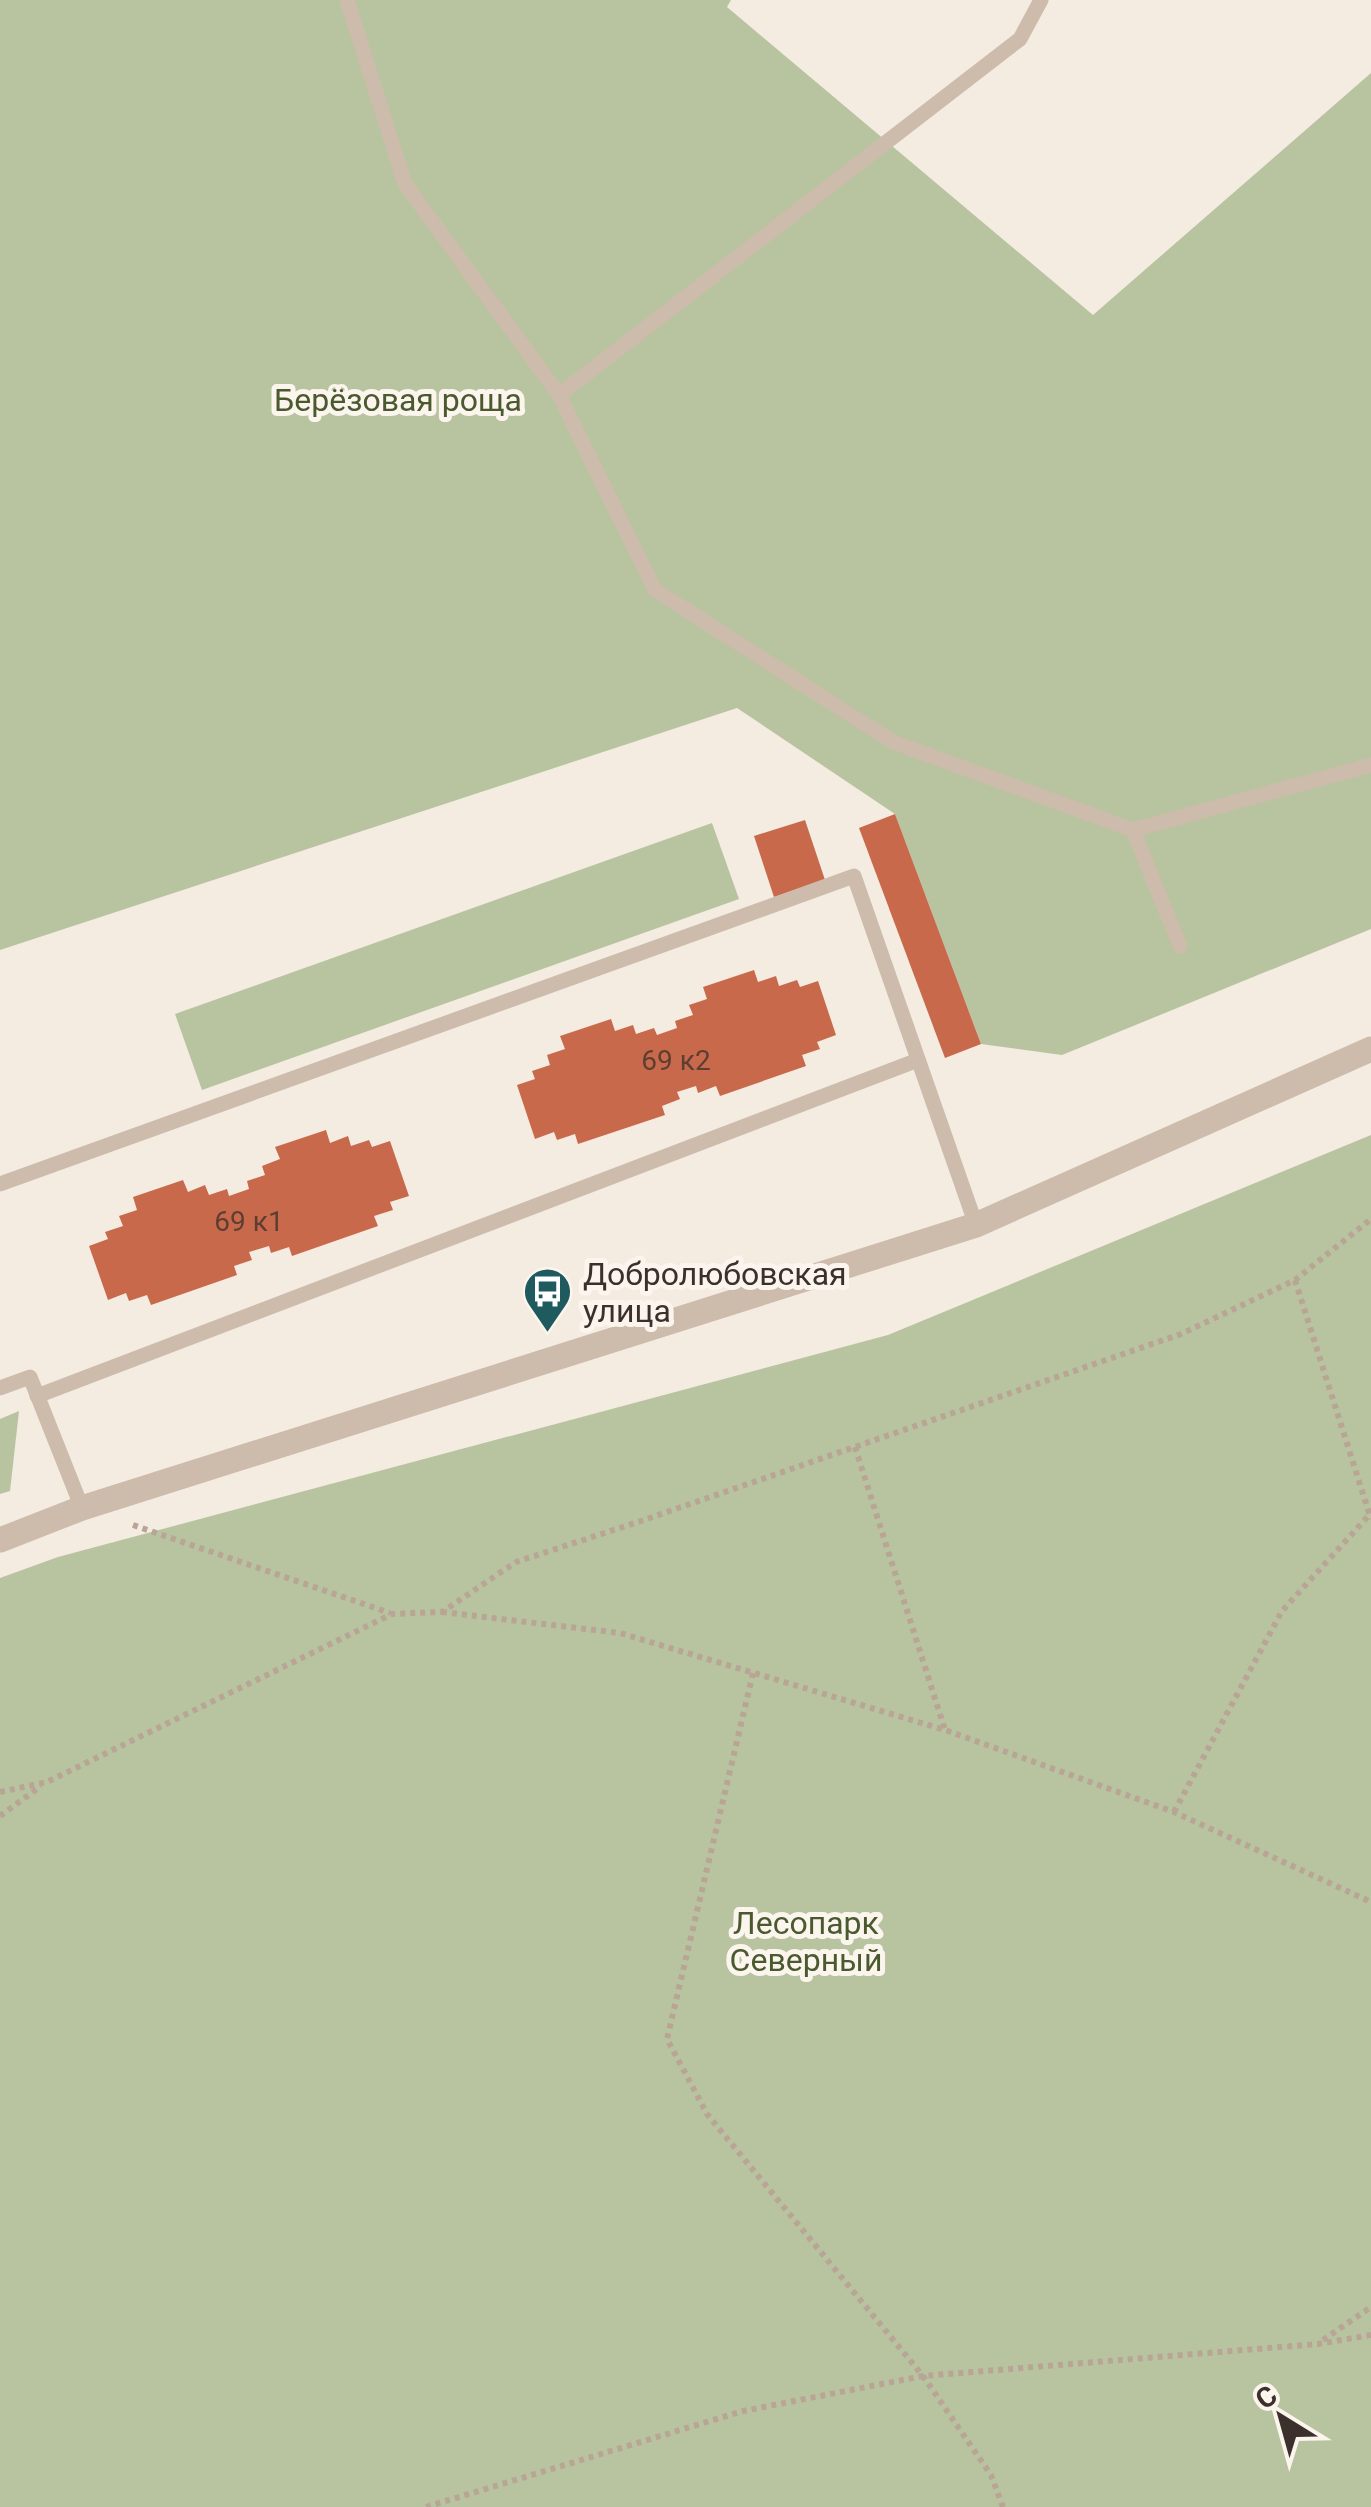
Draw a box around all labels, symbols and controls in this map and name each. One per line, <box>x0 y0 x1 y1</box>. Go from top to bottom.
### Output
park label: Берёзовая роща <box>274 381 522 419</box>
house number: 69 к2 <box>641 1044 711 1077</box>
house number: 69 к1 <box>214 1205 284 1238</box>
place label: Добролюбовская улица <box>583 1255 847 1330</box>
bus stop icon: Добролюбовская улица <box>522 1266 574 1334</box>
park label: Лесопарк Северный <box>730 1904 882 1979</box>
north arrow <box>1231 2367 1331 2467</box>
text: С <box>1249 2379 1284 2416</box>

